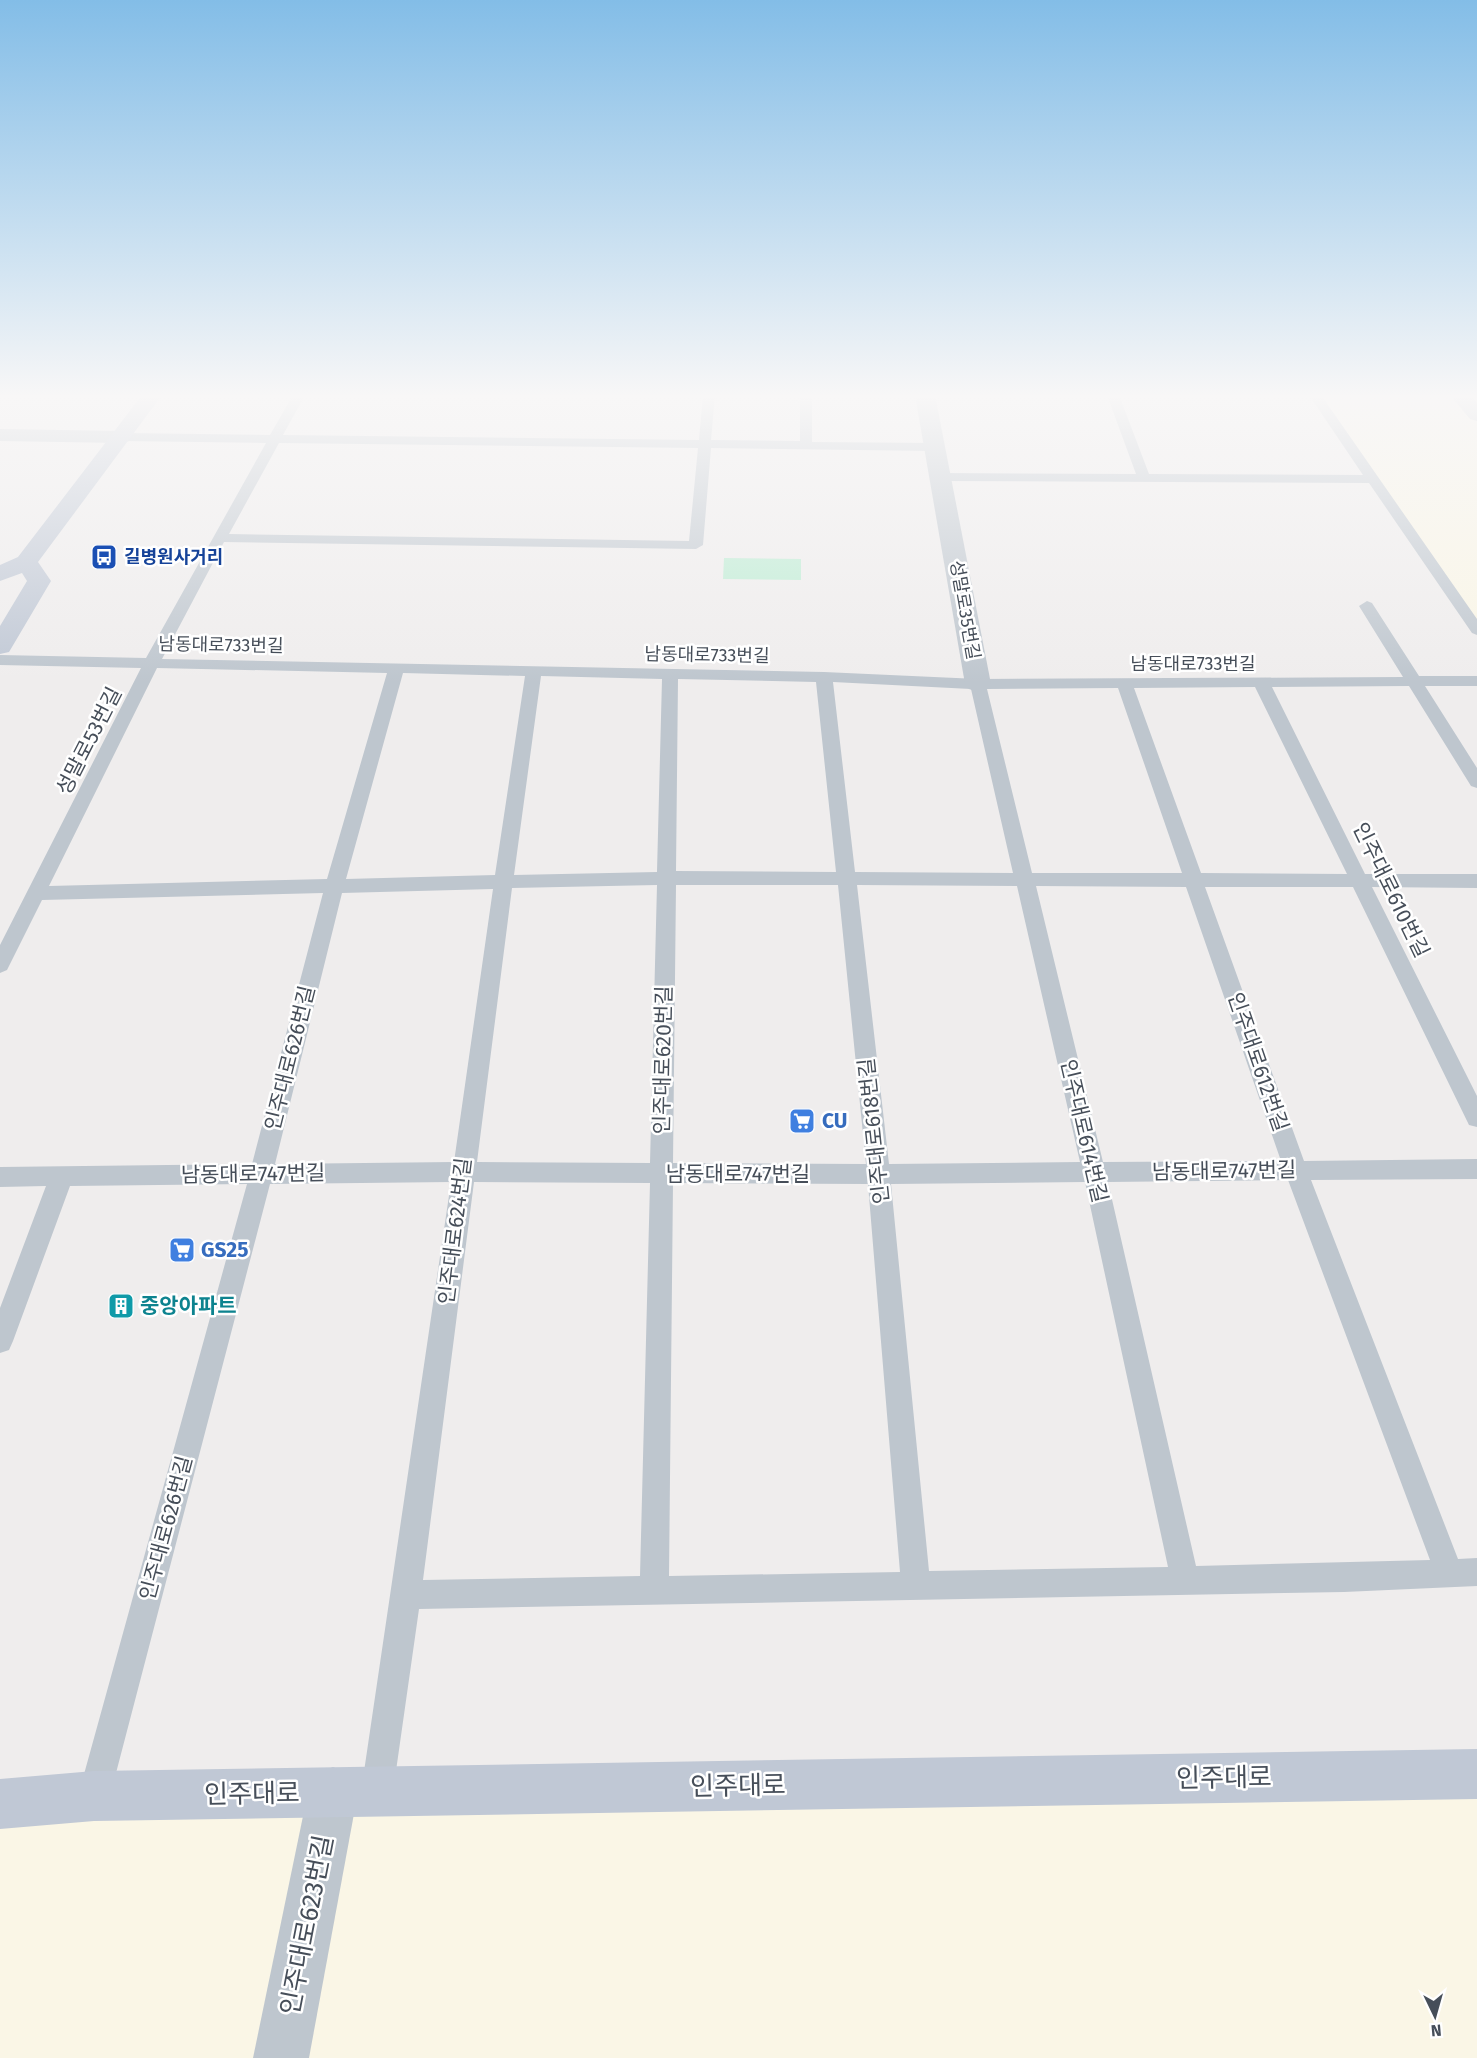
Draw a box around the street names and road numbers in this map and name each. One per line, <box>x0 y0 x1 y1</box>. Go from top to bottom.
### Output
street label: 성말로35번길 <box>945 558 985 662</box>
street label: 남동대로733번길 <box>158 633 284 657</box>
street label: 남동대로733번길 <box>644 643 770 667</box>
street label: 남동대로733번길 <box>1130 653 1256 675</box>
street label: 성말로53번길 <box>51 683 127 799</box>
street label: 인주대로610번길 <box>1347 818 1435 962</box>
street label: 인주대로626번길 <box>259 983 321 1133</box>
street label: 인주대로620번길 <box>649 985 677 1135</box>
street label: 인주대로612번길 <box>1222 989 1294 1135</box>
street label: 인주대로618번길 <box>853 1057 895 1205</box>
street label: 인주대로614번길 <box>1055 1057 1113 1205</box>
street label: 인주대로624번길 <box>433 1156 477 1306</box>
street label: 남동대로747번길 <box>1152 1157 1296 1185</box>
street label: 남동대로747번길 <box>181 1160 325 1188</box>
street label: 남동대로747번길 <box>666 1161 810 1187</box>
street label: 인주대로626번길 <box>134 1453 198 1603</box>
street label: 인주대로 <box>1176 1762 1272 1794</box>
street label: 인주대로 <box>690 1770 786 1802</box>
street label: 인주대로 <box>204 1778 300 1810</box>
street label: 인주대로623번길 <box>274 1832 340 2018</box>

